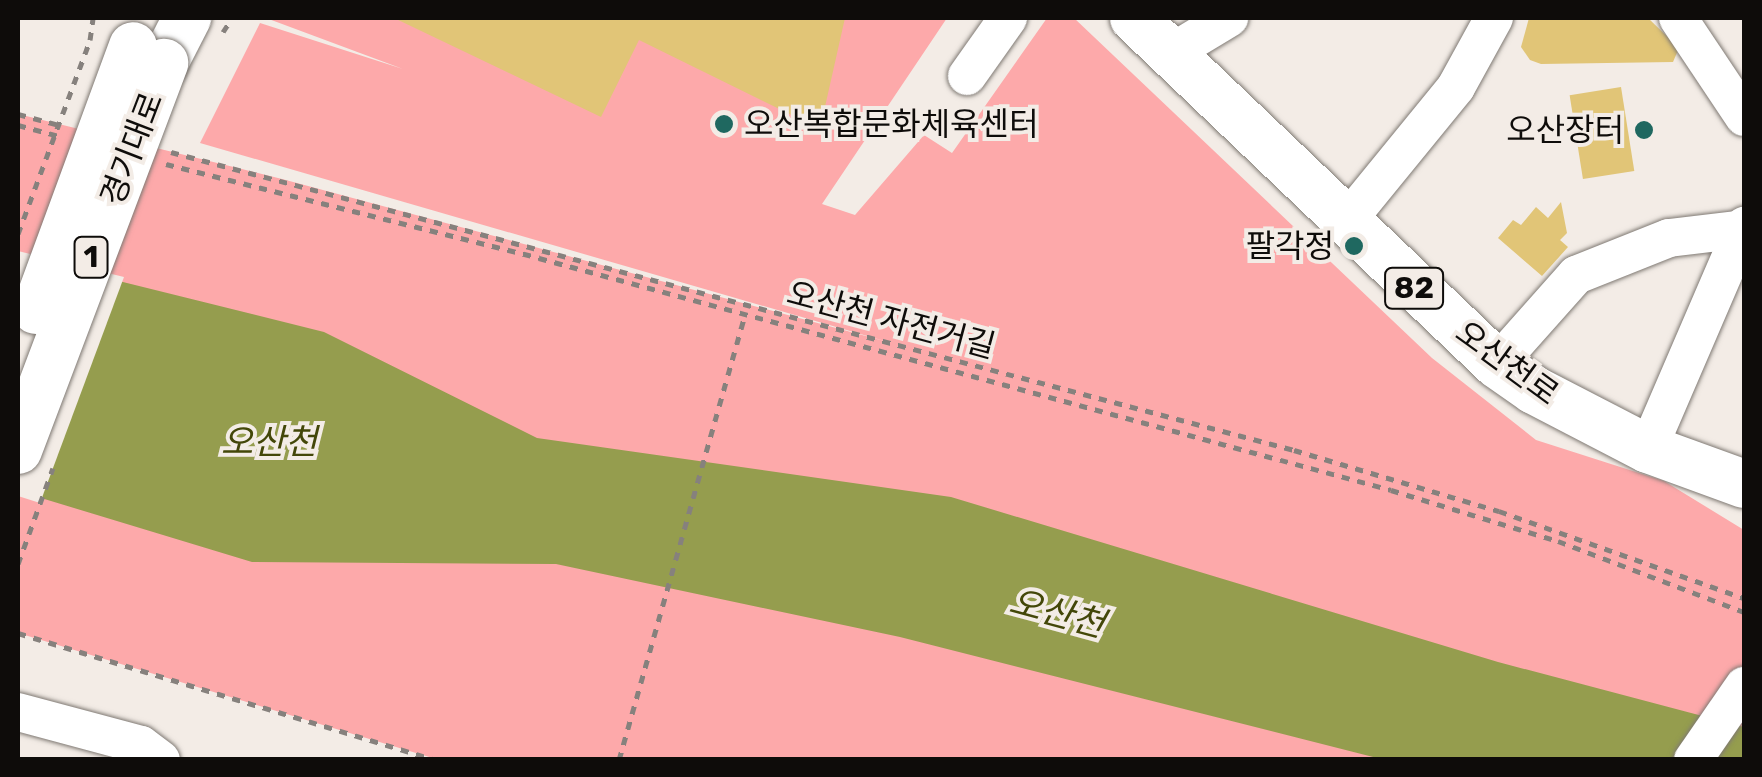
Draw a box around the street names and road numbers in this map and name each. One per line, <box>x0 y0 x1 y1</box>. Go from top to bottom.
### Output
street label: 경기대로 <box>93 87 171 211</box>
road number: 1 <box>74 232 108 282</box>
road number: 82 <box>1384 263 1444 313</box>
street label: 오산천 자전거길 <box>783 274 999 366</box>
street label: 오산천로 <box>1448 313 1566 413</box>

